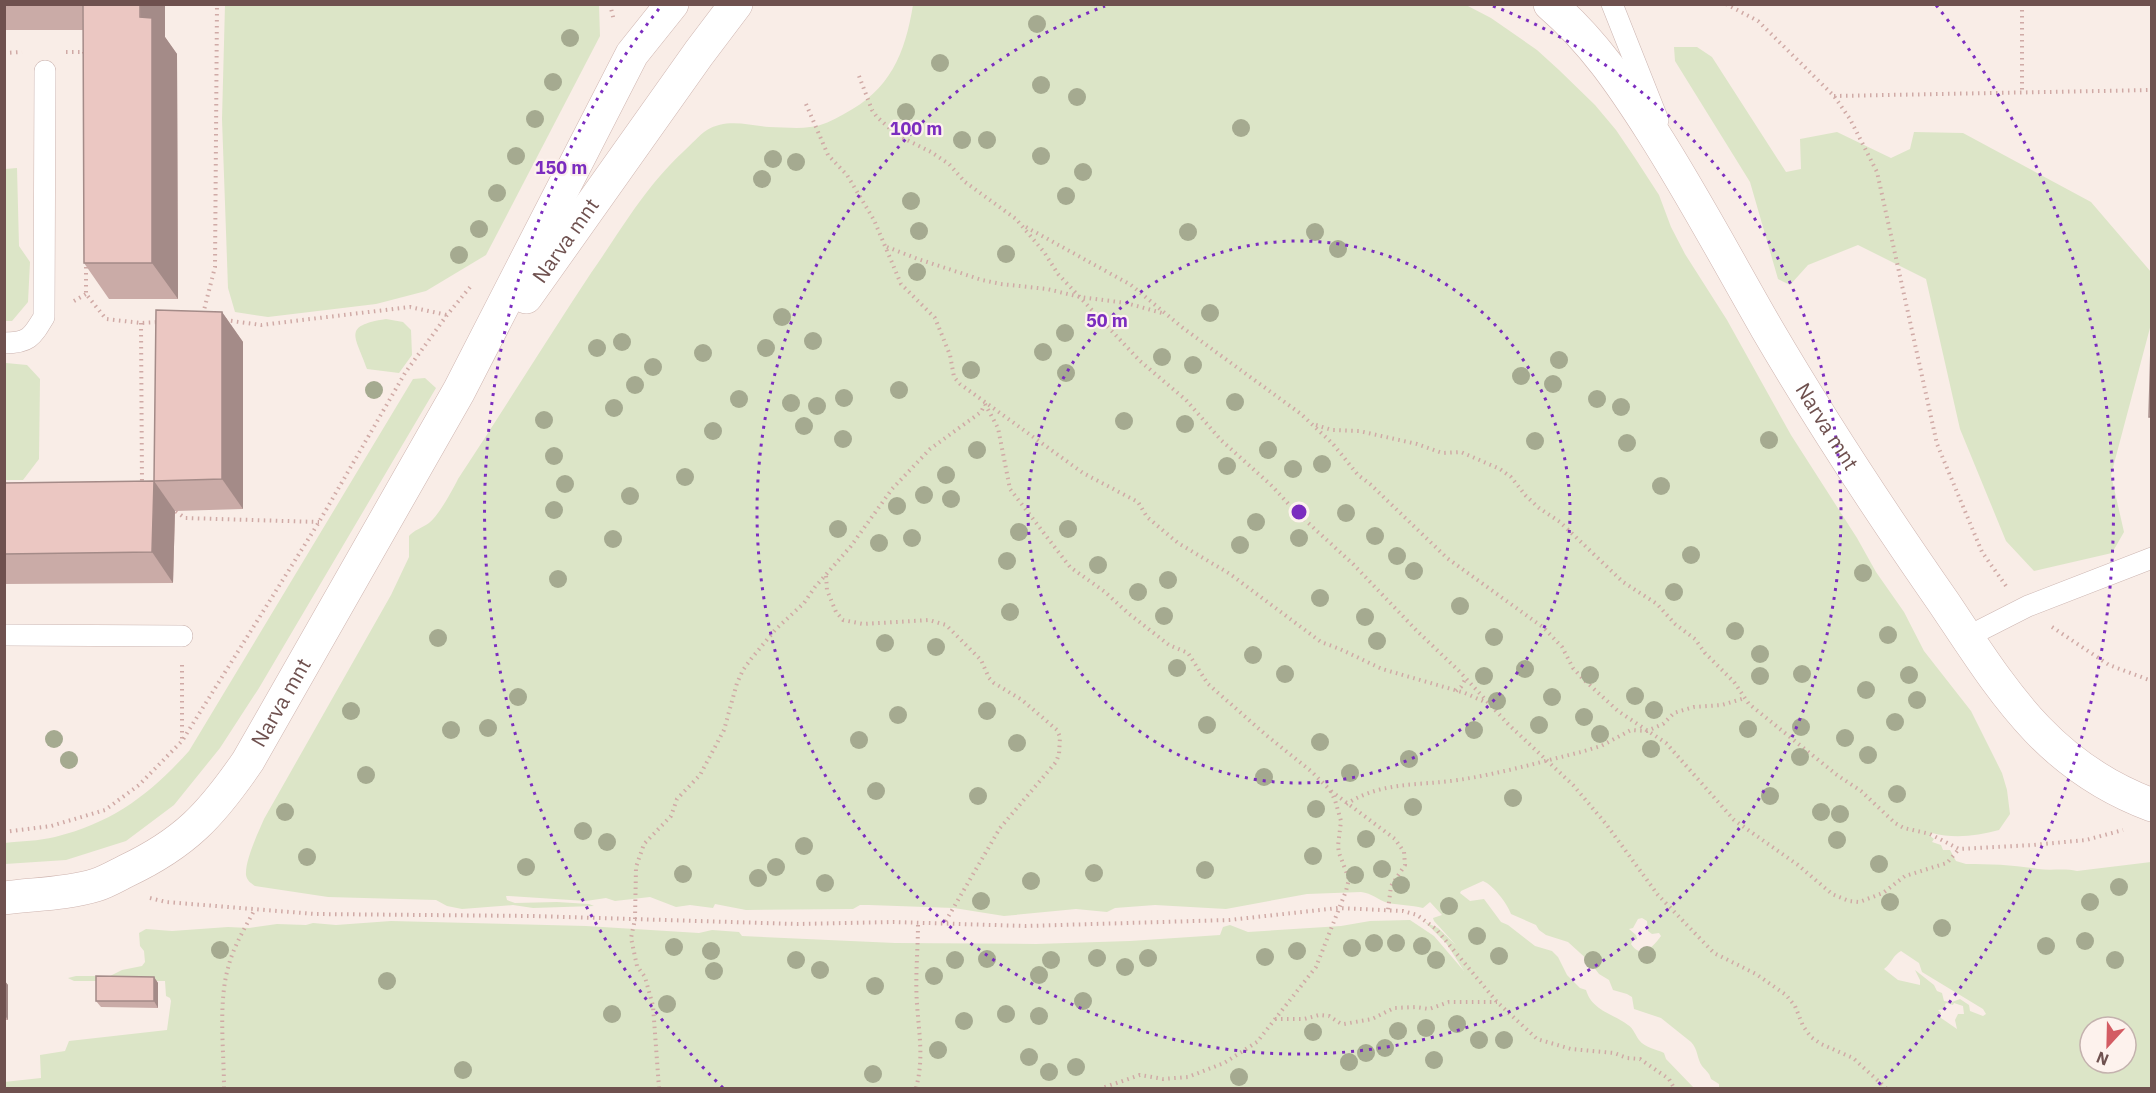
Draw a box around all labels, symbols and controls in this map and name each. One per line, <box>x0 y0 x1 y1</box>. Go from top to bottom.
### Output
text: 100 m <box>890 117 942 140</box>
text: 150 m <box>535 156 587 179</box>
street label: Narva mnt <box>525 192 605 288</box>
text: 50 m <box>1086 309 1128 332</box>
street label: Narva mnt <box>1790 377 1866 475</box>
centre of rings <box>1289 502 1309 522</box>
street label: Narva mnt <box>244 653 317 752</box>
north arrow <box>2078 1015 2138 1075</box>
text: N <box>2093 1047 2112 1070</box>

